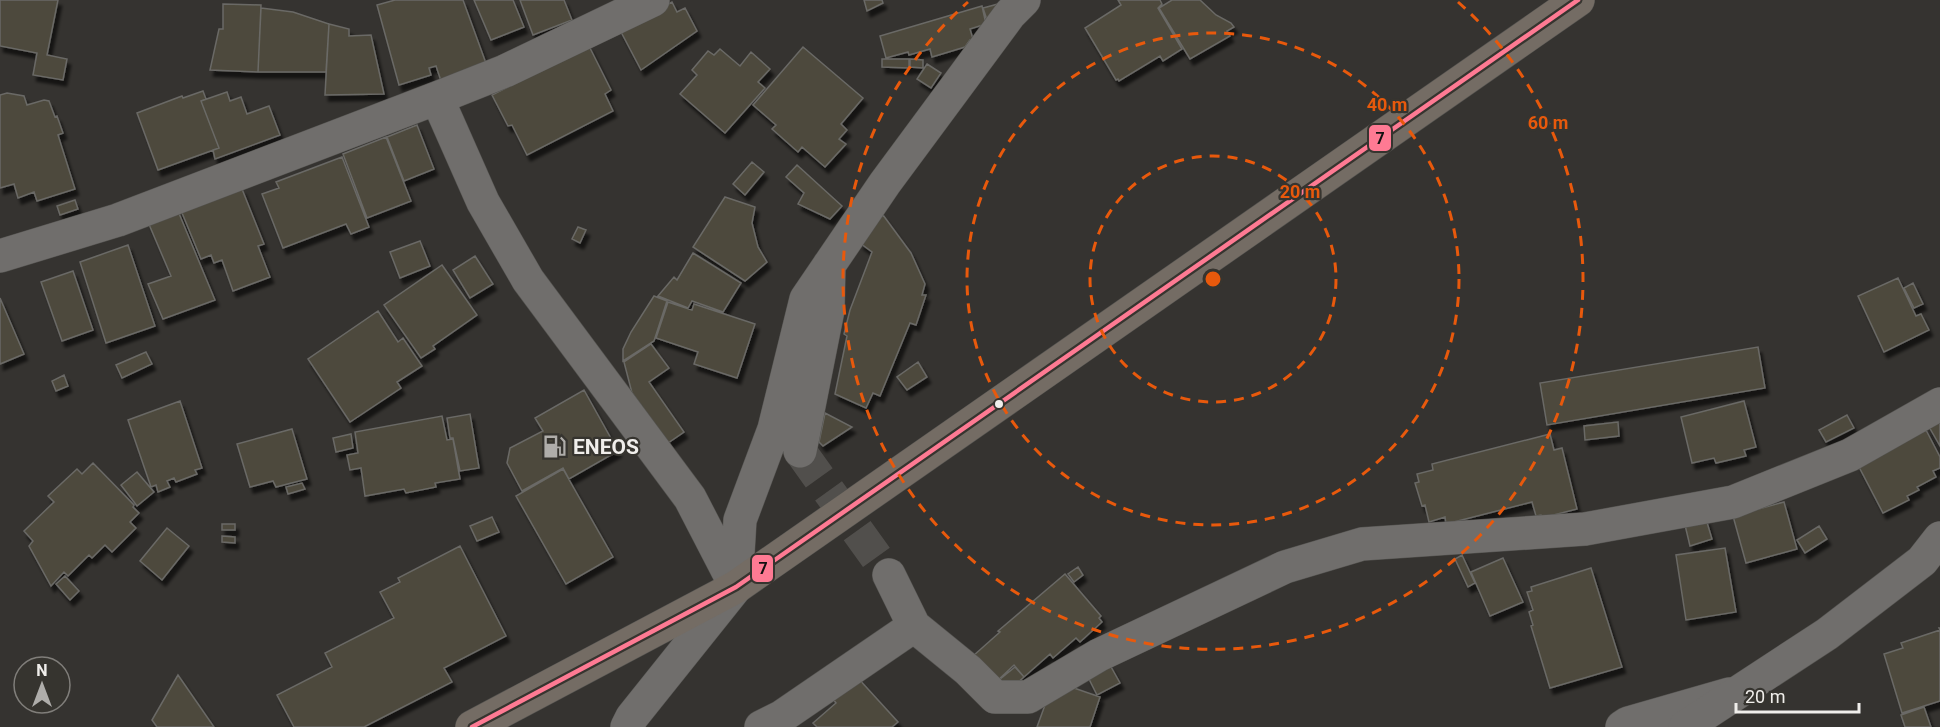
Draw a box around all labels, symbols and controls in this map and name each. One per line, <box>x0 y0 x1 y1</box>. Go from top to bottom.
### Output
text: 40 m <box>1367 94 1407 115</box>
text: 60 m <box>1528 112 1568 133</box>
line badge: 7 <box>1368 124 1392 152</box>
text: 7 <box>1375 129 1385 148</box>
text: 20 m <box>1280 181 1320 202</box>
centre of rings <box>1203 269 1223 289</box>
unlabelled marker <box>993 398 1005 410</box>
fuel station icon: ENEOS <box>542 434 568 460</box>
place label: ENEOS <box>573 435 639 459</box>
line badge: 7 <box>751 554 774 583</box>
text: 7 <box>758 559 768 578</box>
north arrow <box>12 655 72 715</box>
text: N <box>36 661 48 680</box>
scale bar <box>1736 676 1859 714</box>
text: 20 m <box>1745 686 1785 707</box>

